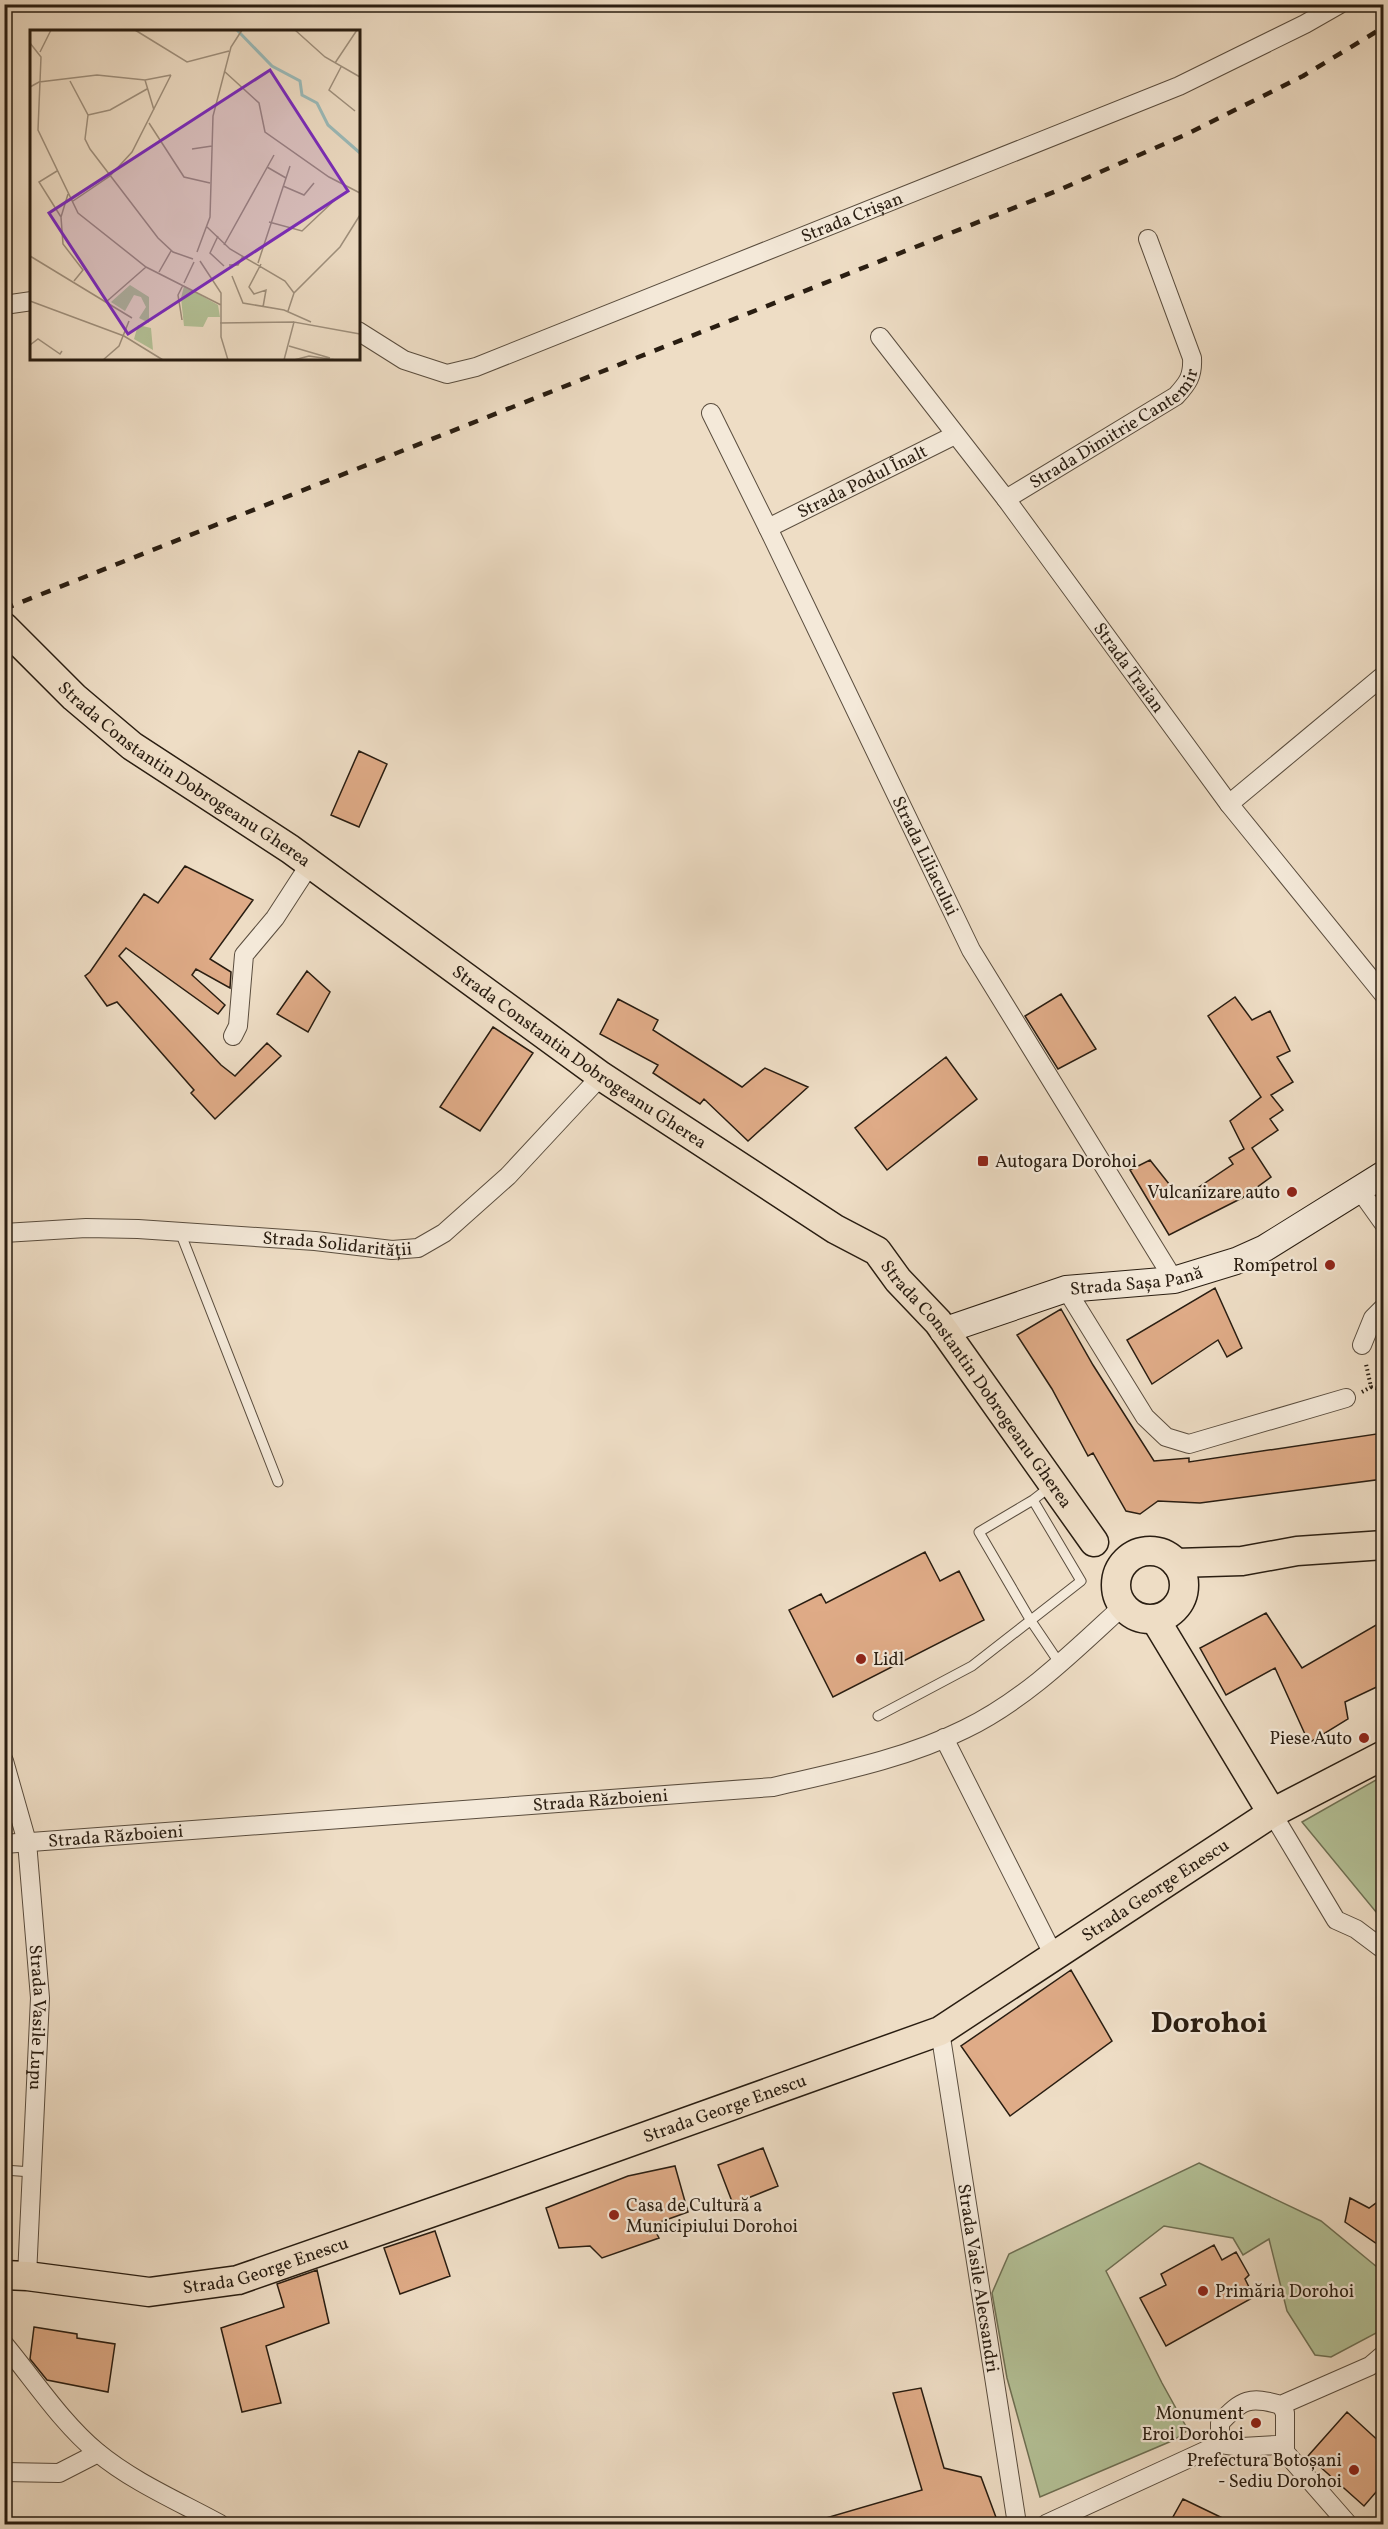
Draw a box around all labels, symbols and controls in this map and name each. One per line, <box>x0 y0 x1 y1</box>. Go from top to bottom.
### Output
inset map <box>30 30 360 360</box>
street label: Strada Crișan <box>798 187 907 250</box>
street label: Strada Dimitrie Cantemir <box>1025 366 1206 496</box>
street label: Strada Podul Înalt <box>793 440 932 525</box>
street label: Strada Traian <box>1087 618 1170 719</box>
street label: Strada Constantin Dobrogeanu Gherea <box>51 677 315 874</box>
street label: Strada Liliacului <box>885 792 964 920</box>
street label: Strada Constantin Dobrogeanu Gherea <box>446 960 711 1156</box>
place label: Autogara Dorohoi <box>995 1150 1137 1175</box>
marker: Autogara Dorohoi <box>976 1154 990 1168</box>
place label: Vulcanizare auto <box>1147 1181 1280 1206</box>
marker: Vulcanizare auto <box>1285 1185 1299 1199</box>
street label: Strada Solidarității <box>262 1226 413 1264</box>
place label: Rompetrol <box>1233 1254 1318 1279</box>
street label: Strada Constantin Dobrogeanu Gherea <box>874 1256 1077 1514</box>
marker: Rompetrol <box>1323 1258 1337 1272</box>
street label: Strada Sașa Pană <box>1069 1261 1206 1303</box>
place label: Lidl <box>873 1648 904 1673</box>
marker: Lidl <box>854 1652 868 1666</box>
place label: Piese Auto <box>1270 1727 1352 1752</box>
marker: Piese Auto <box>1357 1731 1371 1745</box>
street label: Strada Războieni <box>532 1784 669 1819</box>
street label: Strada Războieni <box>47 1820 184 1855</box>
street label: Strada George Enescu <box>1077 1833 1235 1949</box>
street label: Strada Vasile Lupu <box>22 1943 51 2091</box>
district label: Dorohoi <box>1150 2003 1268 2045</box>
street label: Strada George Enescu <box>640 2069 810 2150</box>
street label: Strada Vasile Alecsandri <box>950 2182 1004 2374</box>
place label: Casa de Cultură a Municipiului Dorohoi <box>626 2194 798 2240</box>
marker: Casa de Cultură a Municipiului Dorohoi <box>607 2208 621 2222</box>
street label: Strada George Enescu <box>181 2231 352 2301</box>
place label: Primăria Dorohoi <box>1215 2280 1354 2305</box>
marker: Primăria Dorohoi <box>1196 2284 1210 2298</box>
place label: Monument Eroi Dorohoi <box>1142 2402 1244 2448</box>
marker: Monument Eroi Dorohoi <box>1249 2416 1263 2430</box>
place label: Prefectura Botoșani - Sediu Dorohoi <box>1187 2449 1342 2495</box>
marker: Prefectura Botoșani - Sediu Dorohoi <box>1347 2463 1361 2477</box>

